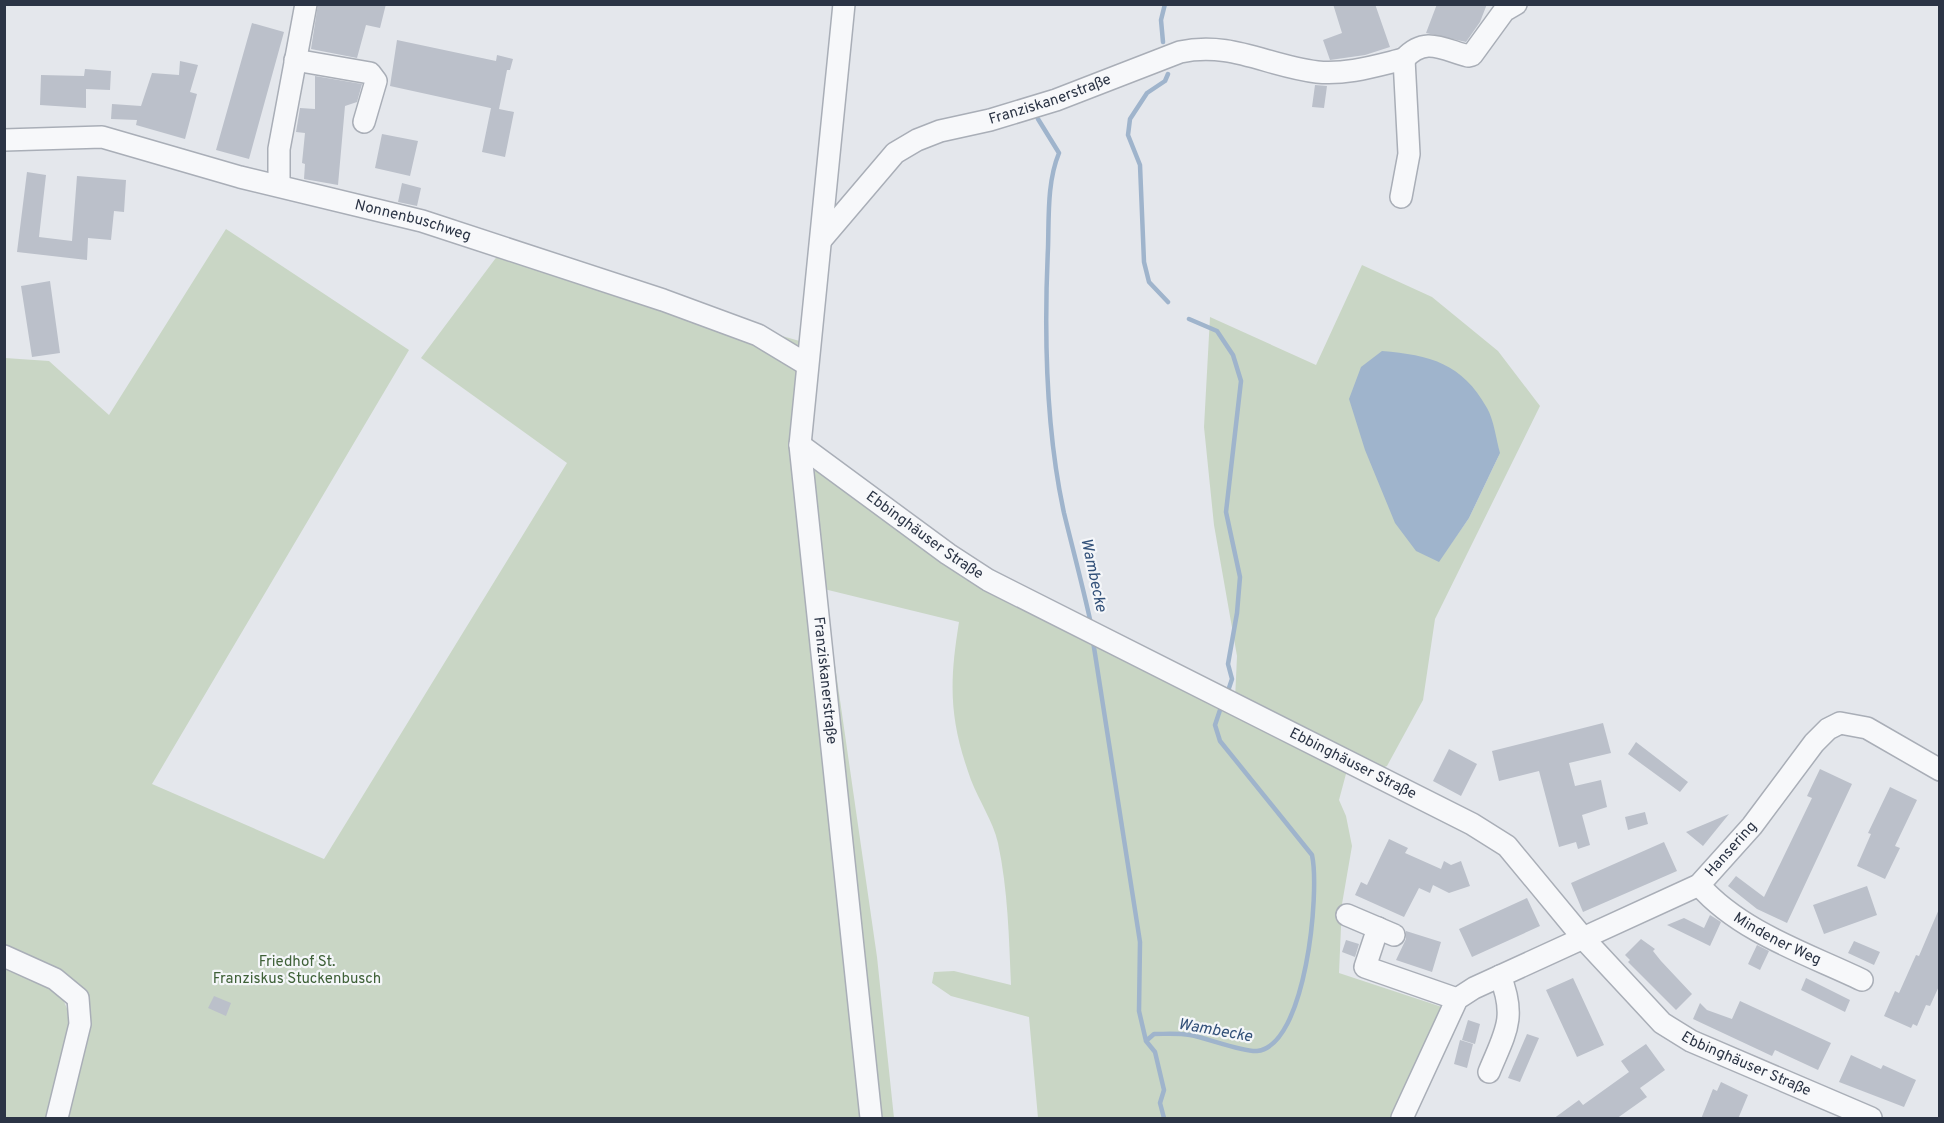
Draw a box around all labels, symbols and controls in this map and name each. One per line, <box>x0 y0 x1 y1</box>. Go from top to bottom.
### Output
street label: Franziskanerstraße <box>987 70 1114 129</box>
street label: Nonnenbuschweg <box>353 196 473 246</box>
street label: Ebbinghäuser Straße <box>862 487 987 584</box>
water label: Wambecke <box>1075 536 1111 614</box>
street label: Franziskanerstraße <box>809 616 841 745</box>
street label: Ebbinghäuser Straße <box>1286 724 1419 804</box>
street label: Hansering <box>1701 817 1761 881</box>
street label: Mindener Weg <box>1730 909 1824 970</box>
park label: Friedhof St. Franziskus Stuckenbusch <box>213 953 381 989</box>
water label: Wambecke <box>1176 1015 1254 1047</box>
street label: Ebbinghäuser Straße <box>1677 1027 1814 1101</box>

